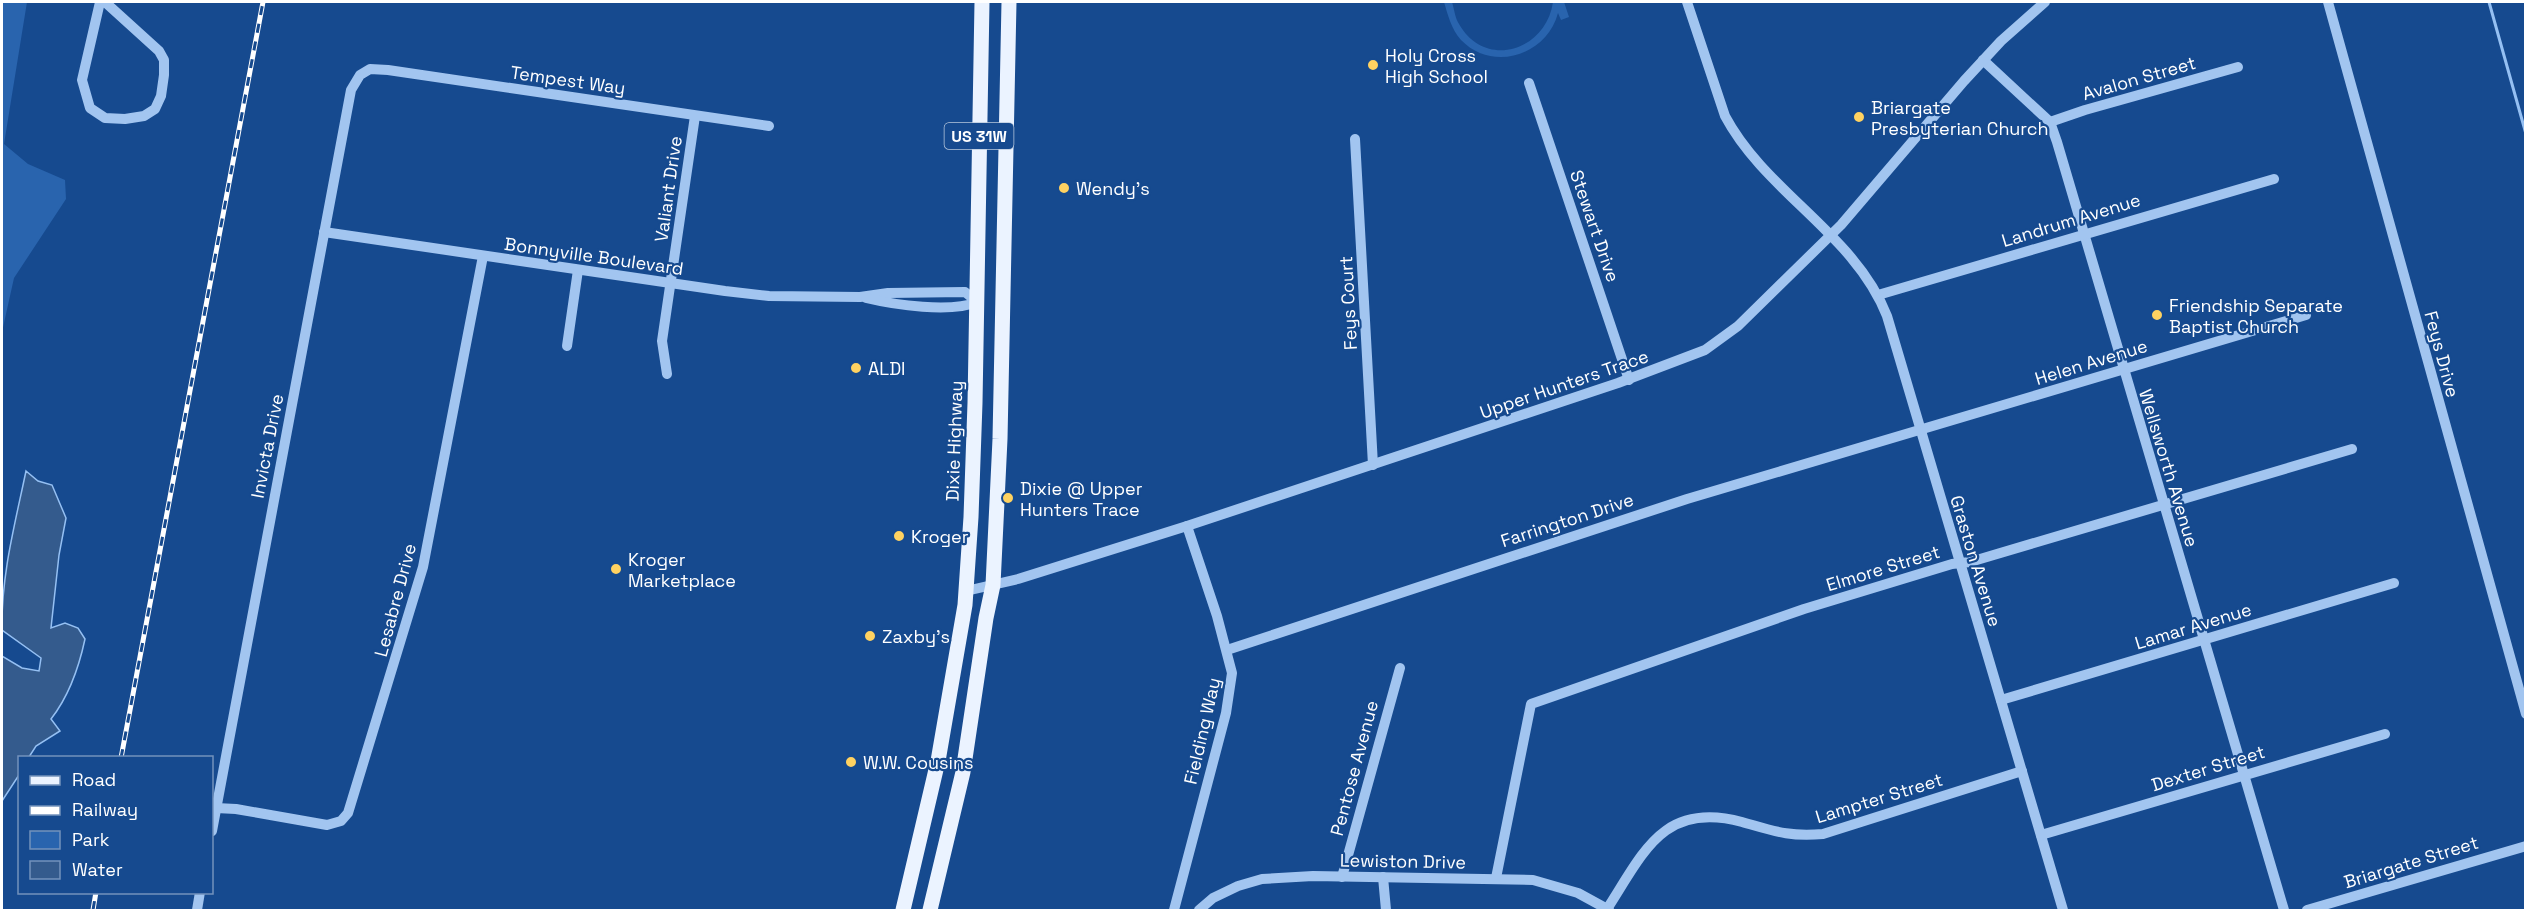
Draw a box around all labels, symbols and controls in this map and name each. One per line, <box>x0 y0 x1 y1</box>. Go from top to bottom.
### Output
place label: Holy Cross High School <box>1385 44 1488 88</box>
street label: Avalon Street <box>2080 51 2198 105</box>
marker: Holy Cross High School <box>1366 58 1380 72</box>
street label: Tempest Way <box>509 61 627 99</box>
place label: Briargate Presbyterian Church <box>1871 96 2049 140</box>
marker: Briargate Presbyterian Church <box>1852 110 1866 124</box>
road number: US 31W <box>944 123 1014 149</box>
street label: Valiant Drive <box>649 135 687 243</box>
street label: Stewart Drive <box>1565 167 1625 285</box>
place label: Wendy's <box>1076 177 1150 200</box>
marker: Wendy's <box>1057 181 1071 195</box>
street label: Landrum Avenue <box>1999 188 2143 252</box>
street label: Bonnyville Boulevard <box>503 232 685 280</box>
street label: Feys Court <box>1334 255 1362 351</box>
place label: Friendship Separate Baptist Church <box>2169 294 2343 338</box>
marker: Friendship Separate Baptist Church <box>2150 308 2164 322</box>
street label: Feys Drive <box>2419 308 2465 400</box>
street label: Helen Avenue <box>2032 334 2150 390</box>
street label: Upper Hunters Trace <box>1477 344 1651 424</box>
place label: ALDI <box>868 357 906 380</box>
marker: ALDI <box>849 361 863 375</box>
street label: Dixie Highway <box>940 380 968 502</box>
street label: Wellsworth Avenue <box>2134 386 2204 550</box>
street label: Invicta Drive <box>246 392 288 500</box>
place label: Dixie @ Upper Hunters Trace <box>1020 477 1143 521</box>
street label: Farrington Drive <box>1498 488 1636 552</box>
marker: Dixie @ Upper Hunters Trace <box>1001 491 1015 505</box>
street label: Graston Avenue <box>1945 493 2007 629</box>
place label: Kroger <box>911 525 969 548</box>
marker: Kroger <box>892 529 906 543</box>
street label: Elmore Street <box>1823 540 1943 596</box>
street label: Lesabre Drive <box>369 541 421 659</box>
place label: Kroger Marketplace <box>628 548 736 592</box>
marker: Kroger Marketplace <box>609 562 623 576</box>
street label: Lamar Avenue <box>2132 597 2254 655</box>
place label: Zaxby's <box>882 625 950 648</box>
marker: Zaxby's <box>863 629 877 643</box>
street label: Fielding Way <box>1179 675 1225 787</box>
street label: Pentose Avenue <box>1325 698 1383 838</box>
street label: Dexter Street <box>2148 740 2268 796</box>
place label: W.W. Cousins <box>863 751 973 774</box>
marker: W.W. Cousins <box>844 755 858 769</box>
legend <box>18 756 213 894</box>
text: Road <box>72 768 116 791</box>
street label: Lampter Street <box>1813 768 1945 828</box>
text: Railway <box>72 798 138 821</box>
text: Park <box>72 828 110 851</box>
street label: Briargate Street <box>2341 831 2481 893</box>
street label: Lewiston Drive <box>1340 848 1466 874</box>
text: Water <box>72 858 123 881</box>

